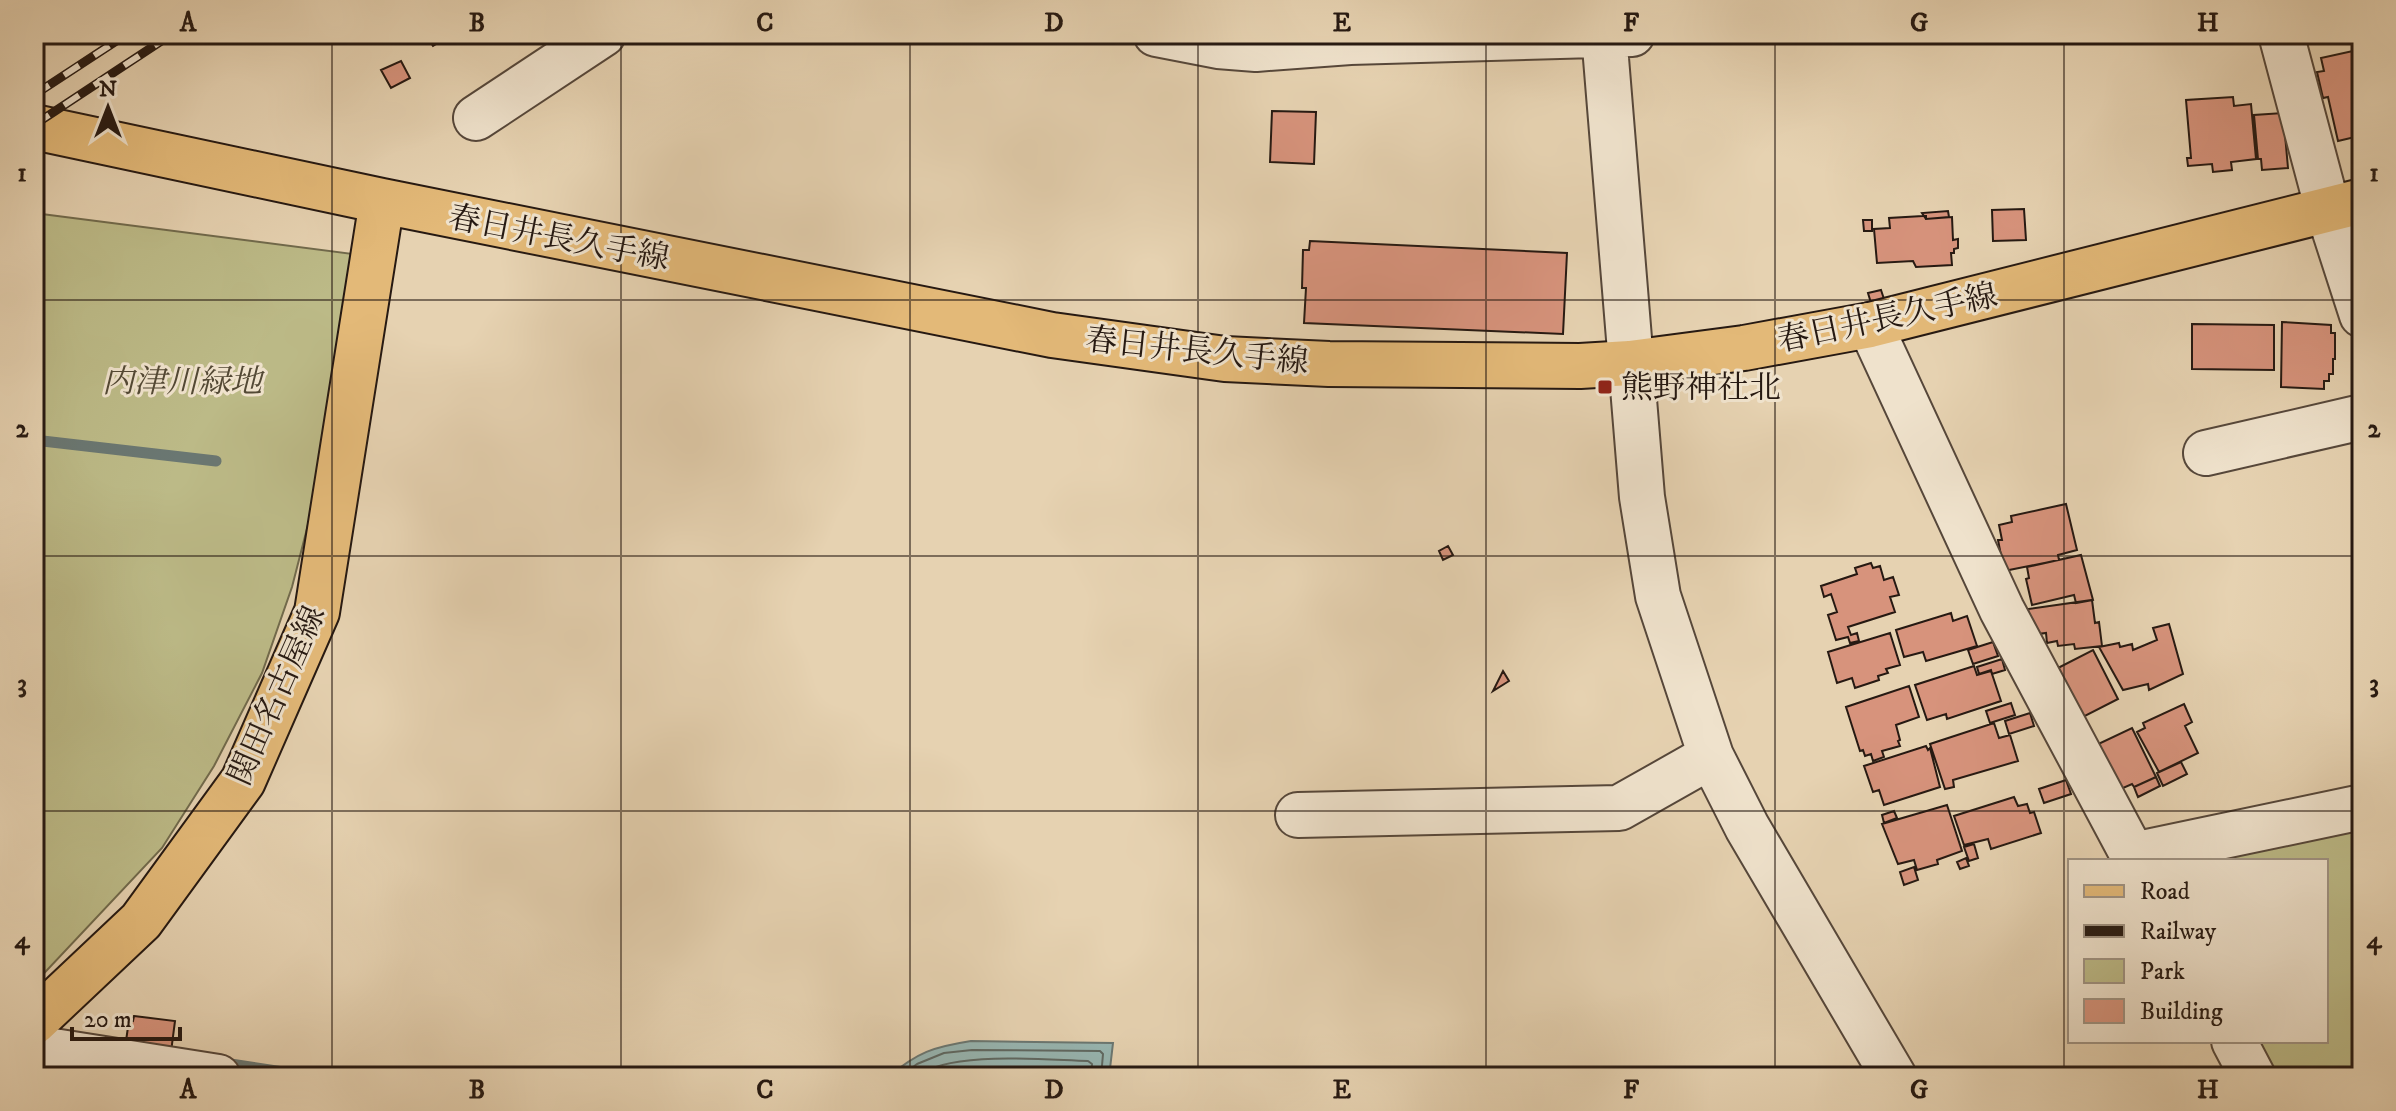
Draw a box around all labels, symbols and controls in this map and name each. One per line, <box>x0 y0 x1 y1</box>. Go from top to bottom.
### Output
text: A <box>179 7 198 40</box>
text: B <box>469 7 485 40</box>
text: C <box>756 7 774 40</box>
text: D <box>1044 7 1064 40</box>
text: E <box>1333 7 1351 40</box>
text: F <box>1623 7 1640 40</box>
text: G <box>1910 7 1928 40</box>
text: H <box>2197 7 2219 40</box>
north arrow <box>68 68 148 148</box>
text: N <box>99 76 117 103</box>
text: 1 <box>17 157 27 190</box>
text: 1 <box>2369 157 2379 190</box>
street label: 春日井長久手線 <box>445 198 672 280</box>
street label: 春日井長久手線 <box>1774 276 2001 362</box>
street label: 春日井長久手線 <box>1083 320 1310 384</box>
park label: 内津川緑地 <box>102 363 265 403</box>
place label: 熊野神社北 <box>1621 369 1781 409</box>
marker: 熊野神社北 <box>1596 378 1614 396</box>
text: 2 <box>16 413 30 446</box>
text: 2 <box>2368 413 2382 446</box>
street label: 関田名古屋線 <box>221 600 335 792</box>
text: 3 <box>17 668 27 701</box>
text: 3 <box>2369 668 2379 701</box>
legend <box>2068 859 2328 1043</box>
text: Road <box>2140 877 2190 907</box>
text: Railway <box>2140 917 2217 947</box>
text: 4 <box>15 924 31 957</box>
text: 4 <box>2367 924 2383 957</box>
text: Park <box>2140 957 2185 987</box>
scale bar <box>72 991 180 1041</box>
text: Building <box>2140 997 2223 1027</box>
text: 20 m <box>84 1005 132 1035</box>
text: A <box>179 1074 198 1107</box>
text: B <box>469 1074 485 1107</box>
text: C <box>756 1074 774 1107</box>
text: D <box>1044 1074 1064 1107</box>
text: E <box>1333 1074 1351 1107</box>
text: F <box>1623 1074 1640 1107</box>
text: G <box>1910 1074 1928 1107</box>
text: H <box>2197 1074 2219 1107</box>

